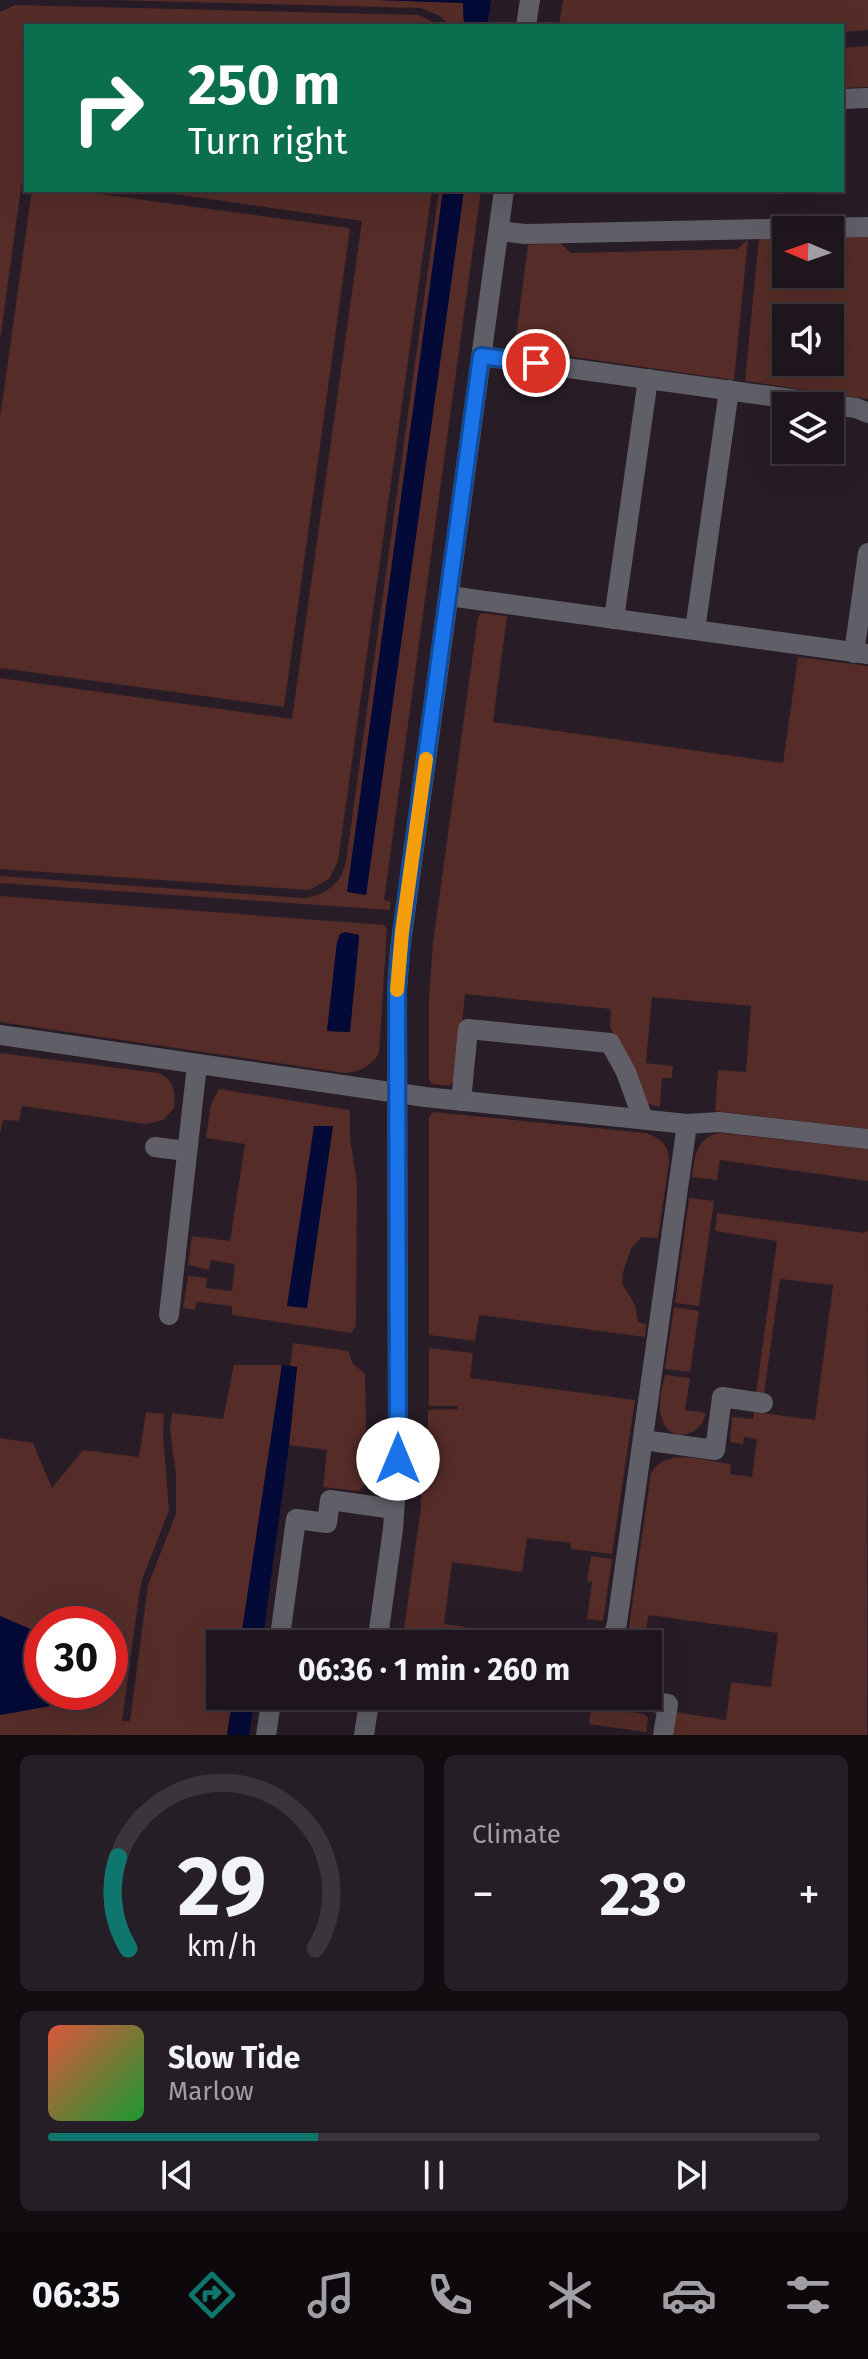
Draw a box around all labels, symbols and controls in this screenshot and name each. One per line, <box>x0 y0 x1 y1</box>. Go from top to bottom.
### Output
text: 250 m <box>188 52 340 119</box>
icon: right <box>56 56 160 160</box>
text: Turn right <box>188 120 348 164</box>
north arrow <box>772 216 844 288</box>
map controls <box>772 216 844 464</box>
button: sound <box>772 304 844 376</box>
pin <box>502 329 570 397</box>
icon: arrive <box>514 341 558 385</box>
button: layers <box>772 392 844 464</box>
position arrow <box>356 1417 440 1501</box>
speed limit sign: 30 <box>24 1606 128 1710</box>
text: 06:36 · 1 min · 260 m <box>298 1652 570 1688</box>
text: Climate <box>472 1819 561 1850</box>
text: 29 <box>178 1837 266 1937</box>
text: 23° <box>599 1859 693 1931</box>
text: − <box>472 1868 494 1921</box>
text: + <box>798 1868 820 1921</box>
text: km/h <box>187 1929 257 1964</box>
text: Slow Tide <box>168 2040 300 2076</box>
text: Marlow <box>168 2076 254 2107</box>
icon: previous <box>155 2153 199 2197</box>
icon: pause <box>412 2153 456 2197</box>
icon: next <box>669 2153 713 2197</box>
icon: directions <box>184 2267 240 2323</box>
icon: music <box>303 2267 359 2323</box>
icon: phone <box>422 2267 478 2323</box>
icon: climate <box>542 2267 598 2323</box>
icon: car <box>661 2267 717 2323</box>
icon: filters <box>780 2267 836 2323</box>
text: 06:35 <box>32 2273 120 2317</box>

